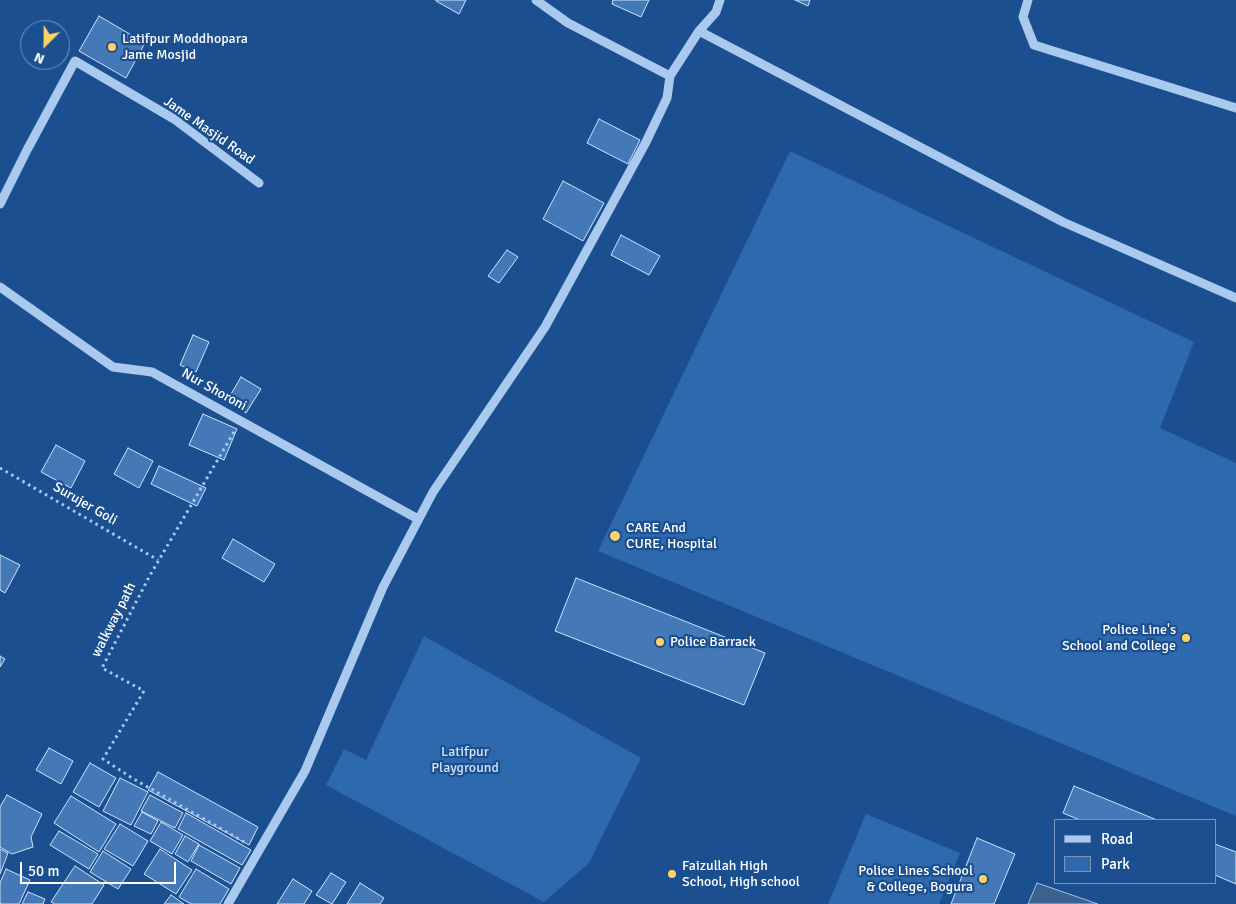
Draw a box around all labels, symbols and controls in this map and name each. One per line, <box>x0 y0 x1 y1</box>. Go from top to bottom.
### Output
north arrow <box>20 20 70 70</box>
place label: Latifpur Moddhopara Jame Mosjid <box>122 31 248 64</box>
marker: Latifpur Moddhopara Jame Mosjid <box>106 41 118 53</box>
text: N <box>32 49 47 68</box>
street label: Jame Masjid Road <box>160 93 258 169</box>
street label: Nur Shoroni <box>179 365 249 415</box>
street label: Surujer Goli <box>50 479 120 529</box>
place label: CARE And CURE, Hospital <box>626 520 717 552</box>
marker: CARE And CURE, Hospital <box>608 529 622 543</box>
street label: walkway path <box>88 580 140 660</box>
place label: Police Line's School and College <box>1062 622 1176 654</box>
marker: Police Line's School and College <box>1180 632 1192 644</box>
place label: Police Barrack <box>670 634 756 650</box>
marker: Police Barrack <box>654 636 666 648</box>
park label: Latifpur Playground <box>431 744 499 776</box>
legend <box>1054 819 1216 884</box>
text: Road <box>1101 830 1133 848</box>
scale bar <box>22 852 179 884</box>
text: Park <box>1101 855 1130 873</box>
place label: Faizullah High School, High school <box>682 858 800 890</box>
text: 50 m <box>28 862 59 880</box>
place label: Police Lines School & College, Bogura <box>858 863 973 896</box>
marker: Faizullah High School, High school <box>666 868 678 880</box>
marker: Police Lines School & College, Bogura <box>977 873 989 885</box>

